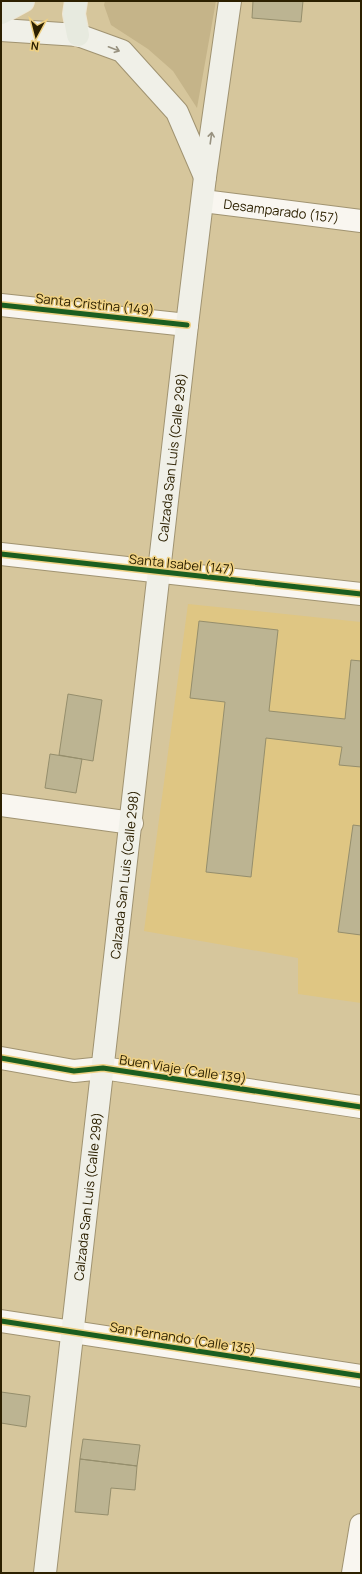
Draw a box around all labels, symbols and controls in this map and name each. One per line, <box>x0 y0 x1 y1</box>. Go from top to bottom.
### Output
north arrow <box>16 16 56 56</box>
text: N <box>30 38 40 54</box>
one-way arrow <box>108 45 120 53</box>
one-way arrow <box>207 132 215 145</box>
street label: Desamparado (157) <box>223 195 340 227</box>
street label: Santa Cristina (149) <box>35 289 155 319</box>
street label: Calzada San Luis (Calle 298) <box>153 372 190 543</box>
street label: Santa Isabel (147) <box>128 549 236 579</box>
street label: Calzada San Luis (Calle 298) <box>106 789 143 960</box>
street label: Buen Viaje (Calle 139) <box>118 1050 248 1088</box>
street label: Calzada San Luis (Calle 298) <box>69 1111 106 1282</box>
street label: San Fernando (Calle 135) <box>109 1318 257 1358</box>

